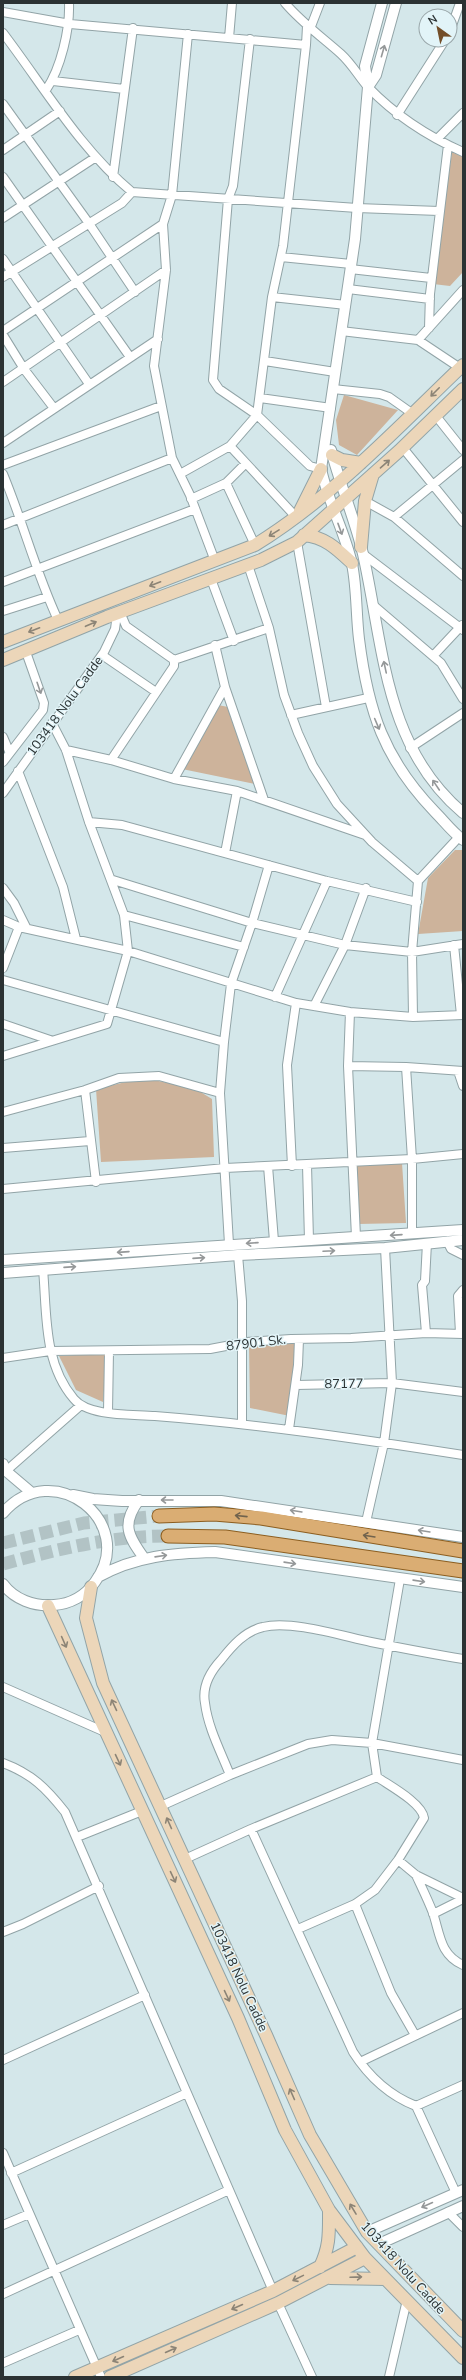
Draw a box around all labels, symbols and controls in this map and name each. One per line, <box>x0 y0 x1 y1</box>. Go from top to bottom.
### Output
north arrow <box>418 8 458 48</box>
text: N <box>425 12 440 29</box>
one-way arrow <box>380 45 387 58</box>
one-way arrow <box>430 387 440 397</box>
one-way arrow <box>380 459 391 468</box>
one-way arrow <box>336 523 344 535</box>
one-way arrow <box>268 529 280 537</box>
one-way arrow <box>150 580 162 588</box>
one-way arrow <box>84 619 96 627</box>
one-way arrow <box>28 626 40 634</box>
street label: 103418 Nolu Cadde <box>23 653 107 759</box>
one-way arrow <box>380 661 388 674</box>
one-way arrow <box>35 682 43 694</box>
one-way arrow <box>374 718 382 730</box>
one-way arrow <box>432 780 440 791</box>
one-way arrow <box>390 1231 403 1238</box>
one-way arrow <box>246 1239 259 1246</box>
one-way arrow <box>322 1247 335 1254</box>
one-way arrow <box>117 1248 130 1255</box>
one-way arrow <box>192 1255 205 1262</box>
one-way arrow <box>63 1264 76 1271</box>
street label: 87901 Sk. <box>225 1330 287 1356</box>
street label: 87177 <box>324 1375 364 1393</box>
one-way arrow <box>161 1496 174 1504</box>
one-way arrow <box>290 1507 303 1515</box>
one-way arrow <box>235 1513 248 1520</box>
one-way arrow <box>418 1527 431 1535</box>
one-way arrow <box>363 1532 376 1540</box>
one-way arrow <box>154 1552 167 1560</box>
one-way arrow <box>283 1559 296 1567</box>
one-way arrow <box>412 1577 425 1585</box>
one-way arrow <box>61 1635 68 1647</box>
one-way arrow <box>110 1700 117 1712</box>
one-way arrow <box>115 1754 122 1766</box>
one-way arrow <box>164 1817 172 1829</box>
one-way arrow <box>170 1871 177 1883</box>
street label: 103418 Nolu Cadde <box>206 1919 272 2035</box>
one-way arrow <box>224 1989 232 2001</box>
one-way arrow <box>288 2089 295 2101</box>
one-way arrow <box>422 2202 434 2210</box>
one-way arrow <box>348 2203 356 2215</box>
street label: 103418 Nolu Cadde <box>357 2218 450 2318</box>
one-way arrow <box>349 2273 362 2281</box>
one-way arrow <box>293 2275 305 2282</box>
one-way arrow <box>232 2303 244 2311</box>
one-way arrow <box>165 2346 177 2353</box>
one-way arrow <box>113 2356 125 2363</box>

